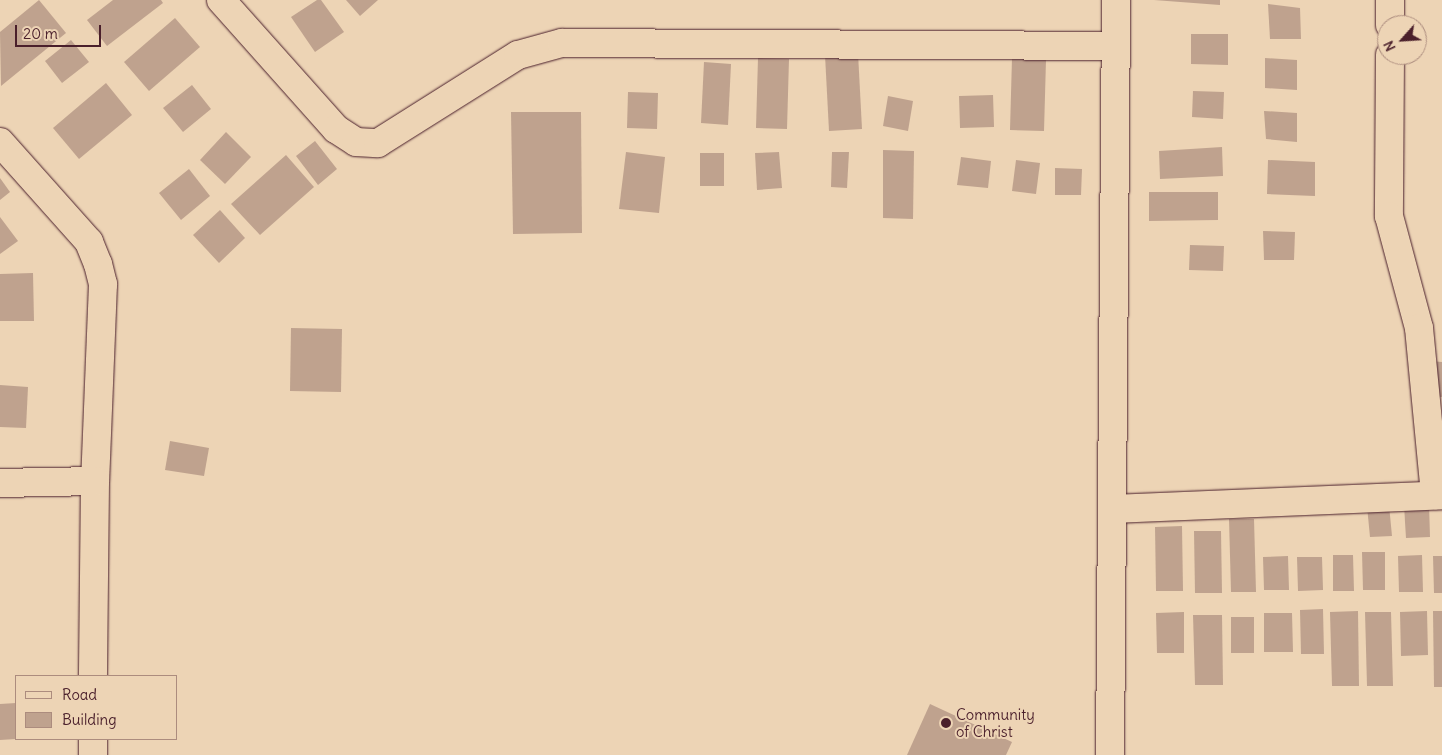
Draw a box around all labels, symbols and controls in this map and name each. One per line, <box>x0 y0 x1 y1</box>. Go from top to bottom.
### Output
scale bar <box>18 15 104 47</box>
north arrow <box>1377 15 1427 65</box>
text: 20 m <box>23 24 58 43</box>
text: N <box>1379 38 1400 54</box>
legend <box>15 675 178 740</box>
text: Road <box>62 685 97 704</box>
place label: Community of Christ <box>956 705 1035 740</box>
text: Building <box>62 710 117 729</box>
marker: Community of Christ <box>940 717 952 729</box>

